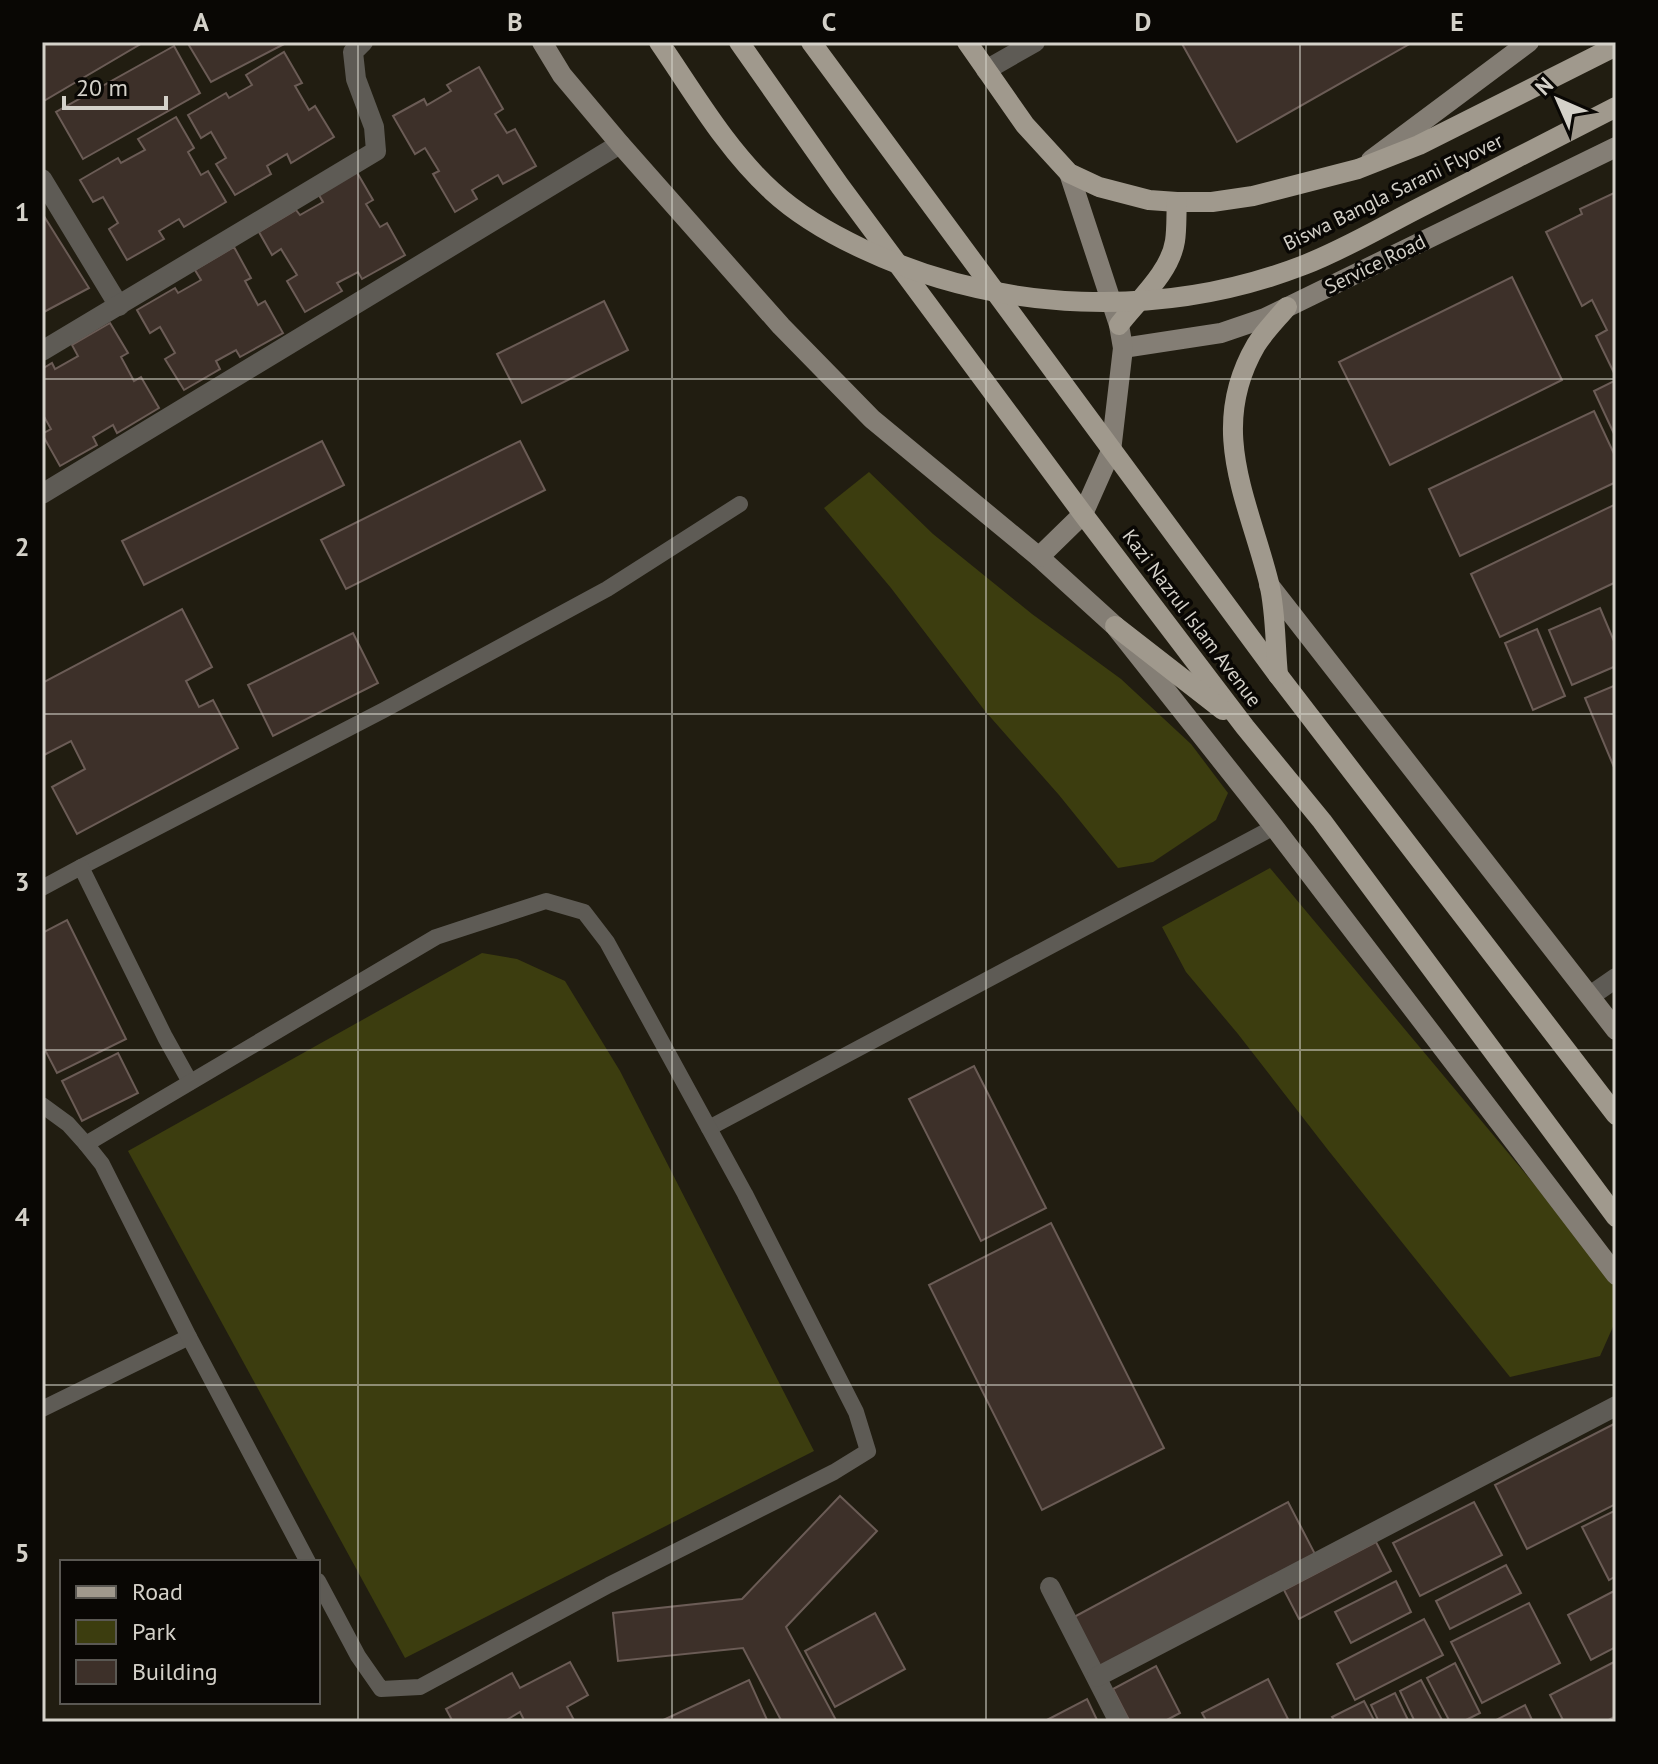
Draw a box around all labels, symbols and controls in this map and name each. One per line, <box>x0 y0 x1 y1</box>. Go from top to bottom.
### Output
text: A <box>193 5 209 38</box>
text: B <box>507 5 523 38</box>
text: C <box>822 5 836 38</box>
text: D <box>1135 5 1151 38</box>
text: E <box>1450 5 1464 38</box>
scale bar <box>64 60 166 110</box>
north arrow <box>1518 60 1598 140</box>
text: N <box>1529 71 1559 101</box>
text: 20 m <box>76 72 128 103</box>
street label: Biswa Bangla Sarani Flyover <box>1279 127 1507 256</box>
text: 1 <box>15 195 29 228</box>
street label: Service Road <box>1320 228 1430 300</box>
street label: Kazi Nazrul Islam Avenue <box>1117 524 1267 712</box>
text: 2 <box>15 530 29 563</box>
text: 3 <box>15 865 29 898</box>
text: 4 <box>15 1200 30 1233</box>
text: 5 <box>15 1536 29 1569</box>
legend <box>60 1560 320 1704</box>
text: Road <box>132 1576 183 1607</box>
text: Park <box>132 1616 177 1647</box>
text: Building <box>132 1656 218 1687</box>

